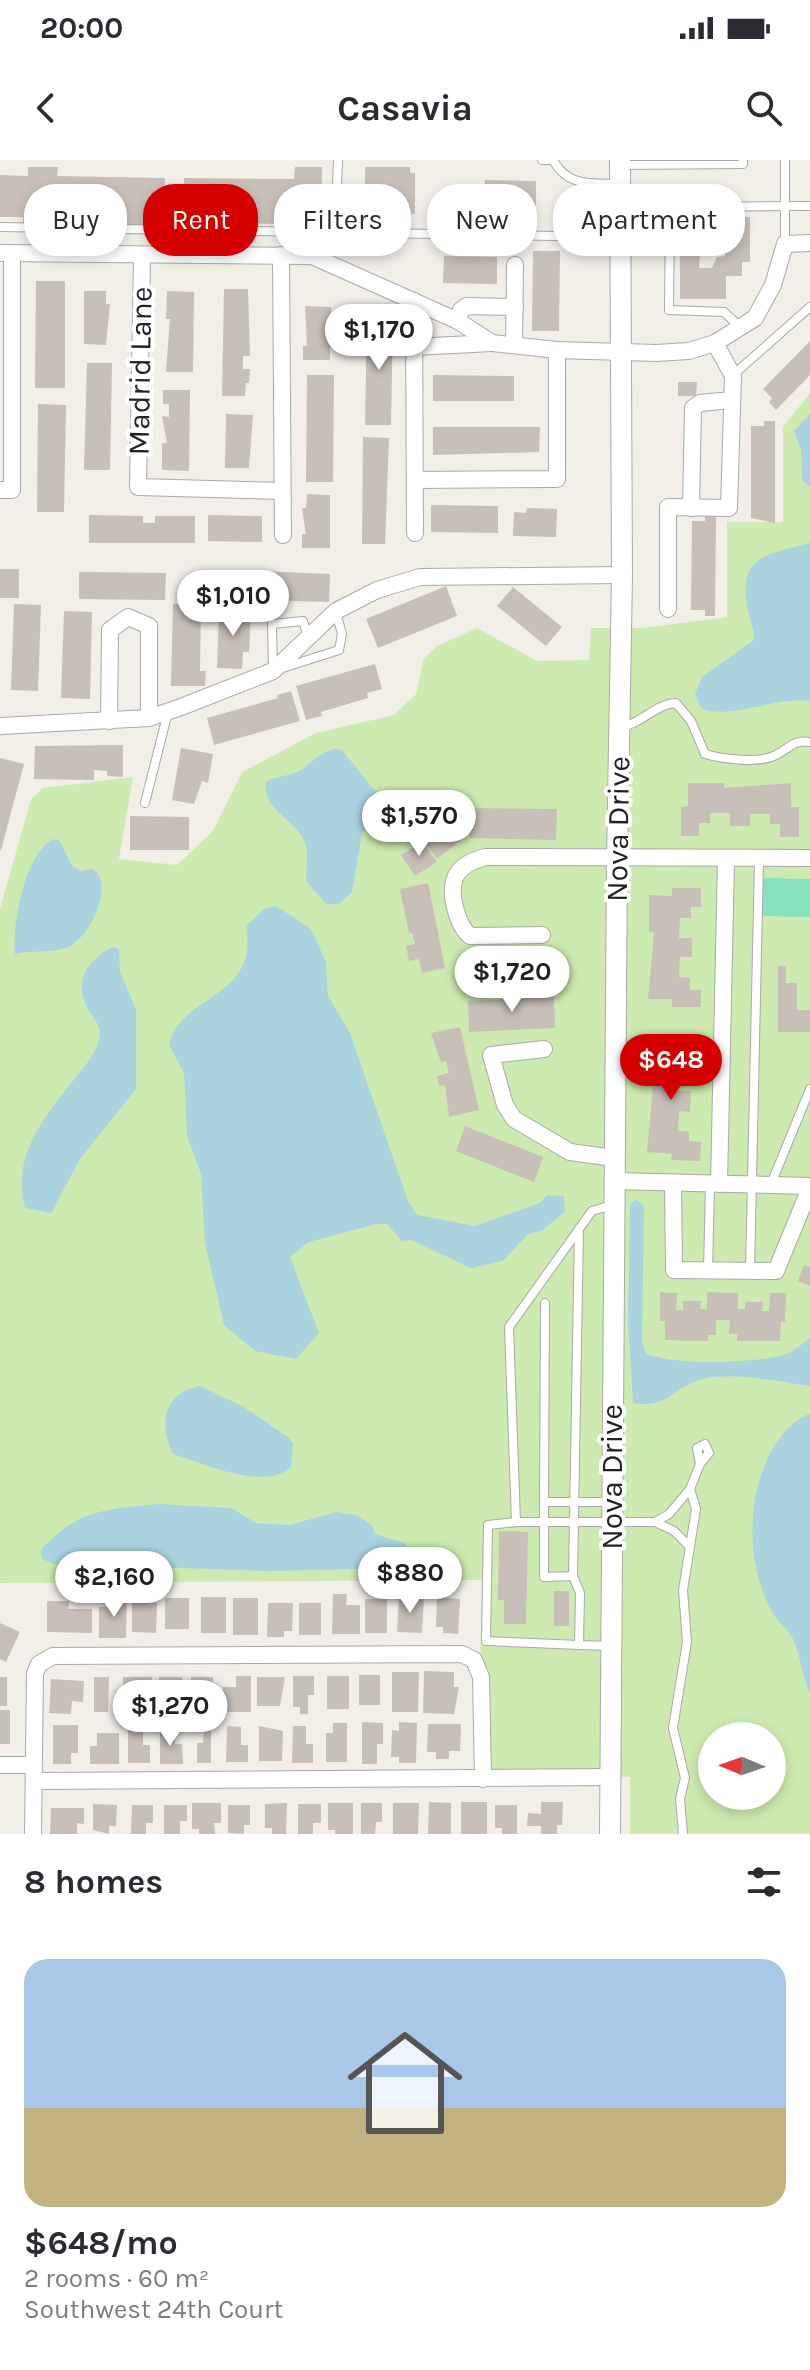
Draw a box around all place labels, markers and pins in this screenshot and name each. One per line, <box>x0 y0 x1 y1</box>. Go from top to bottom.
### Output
pin: $1,170 <box>314 304 444 372</box>
pin: $1,010 <box>168 570 298 638</box>
pin: $1,570 <box>354 790 484 858</box>
pin: $1,720 <box>447 946 577 1014</box>
pin: $648 <box>624 1034 718 1102</box>
pin: $880 <box>363 1547 457 1615</box>
pin: $2,160 <box>49 1551 179 1619</box>
pin: $1,270 <box>105 1680 235 1748</box>

